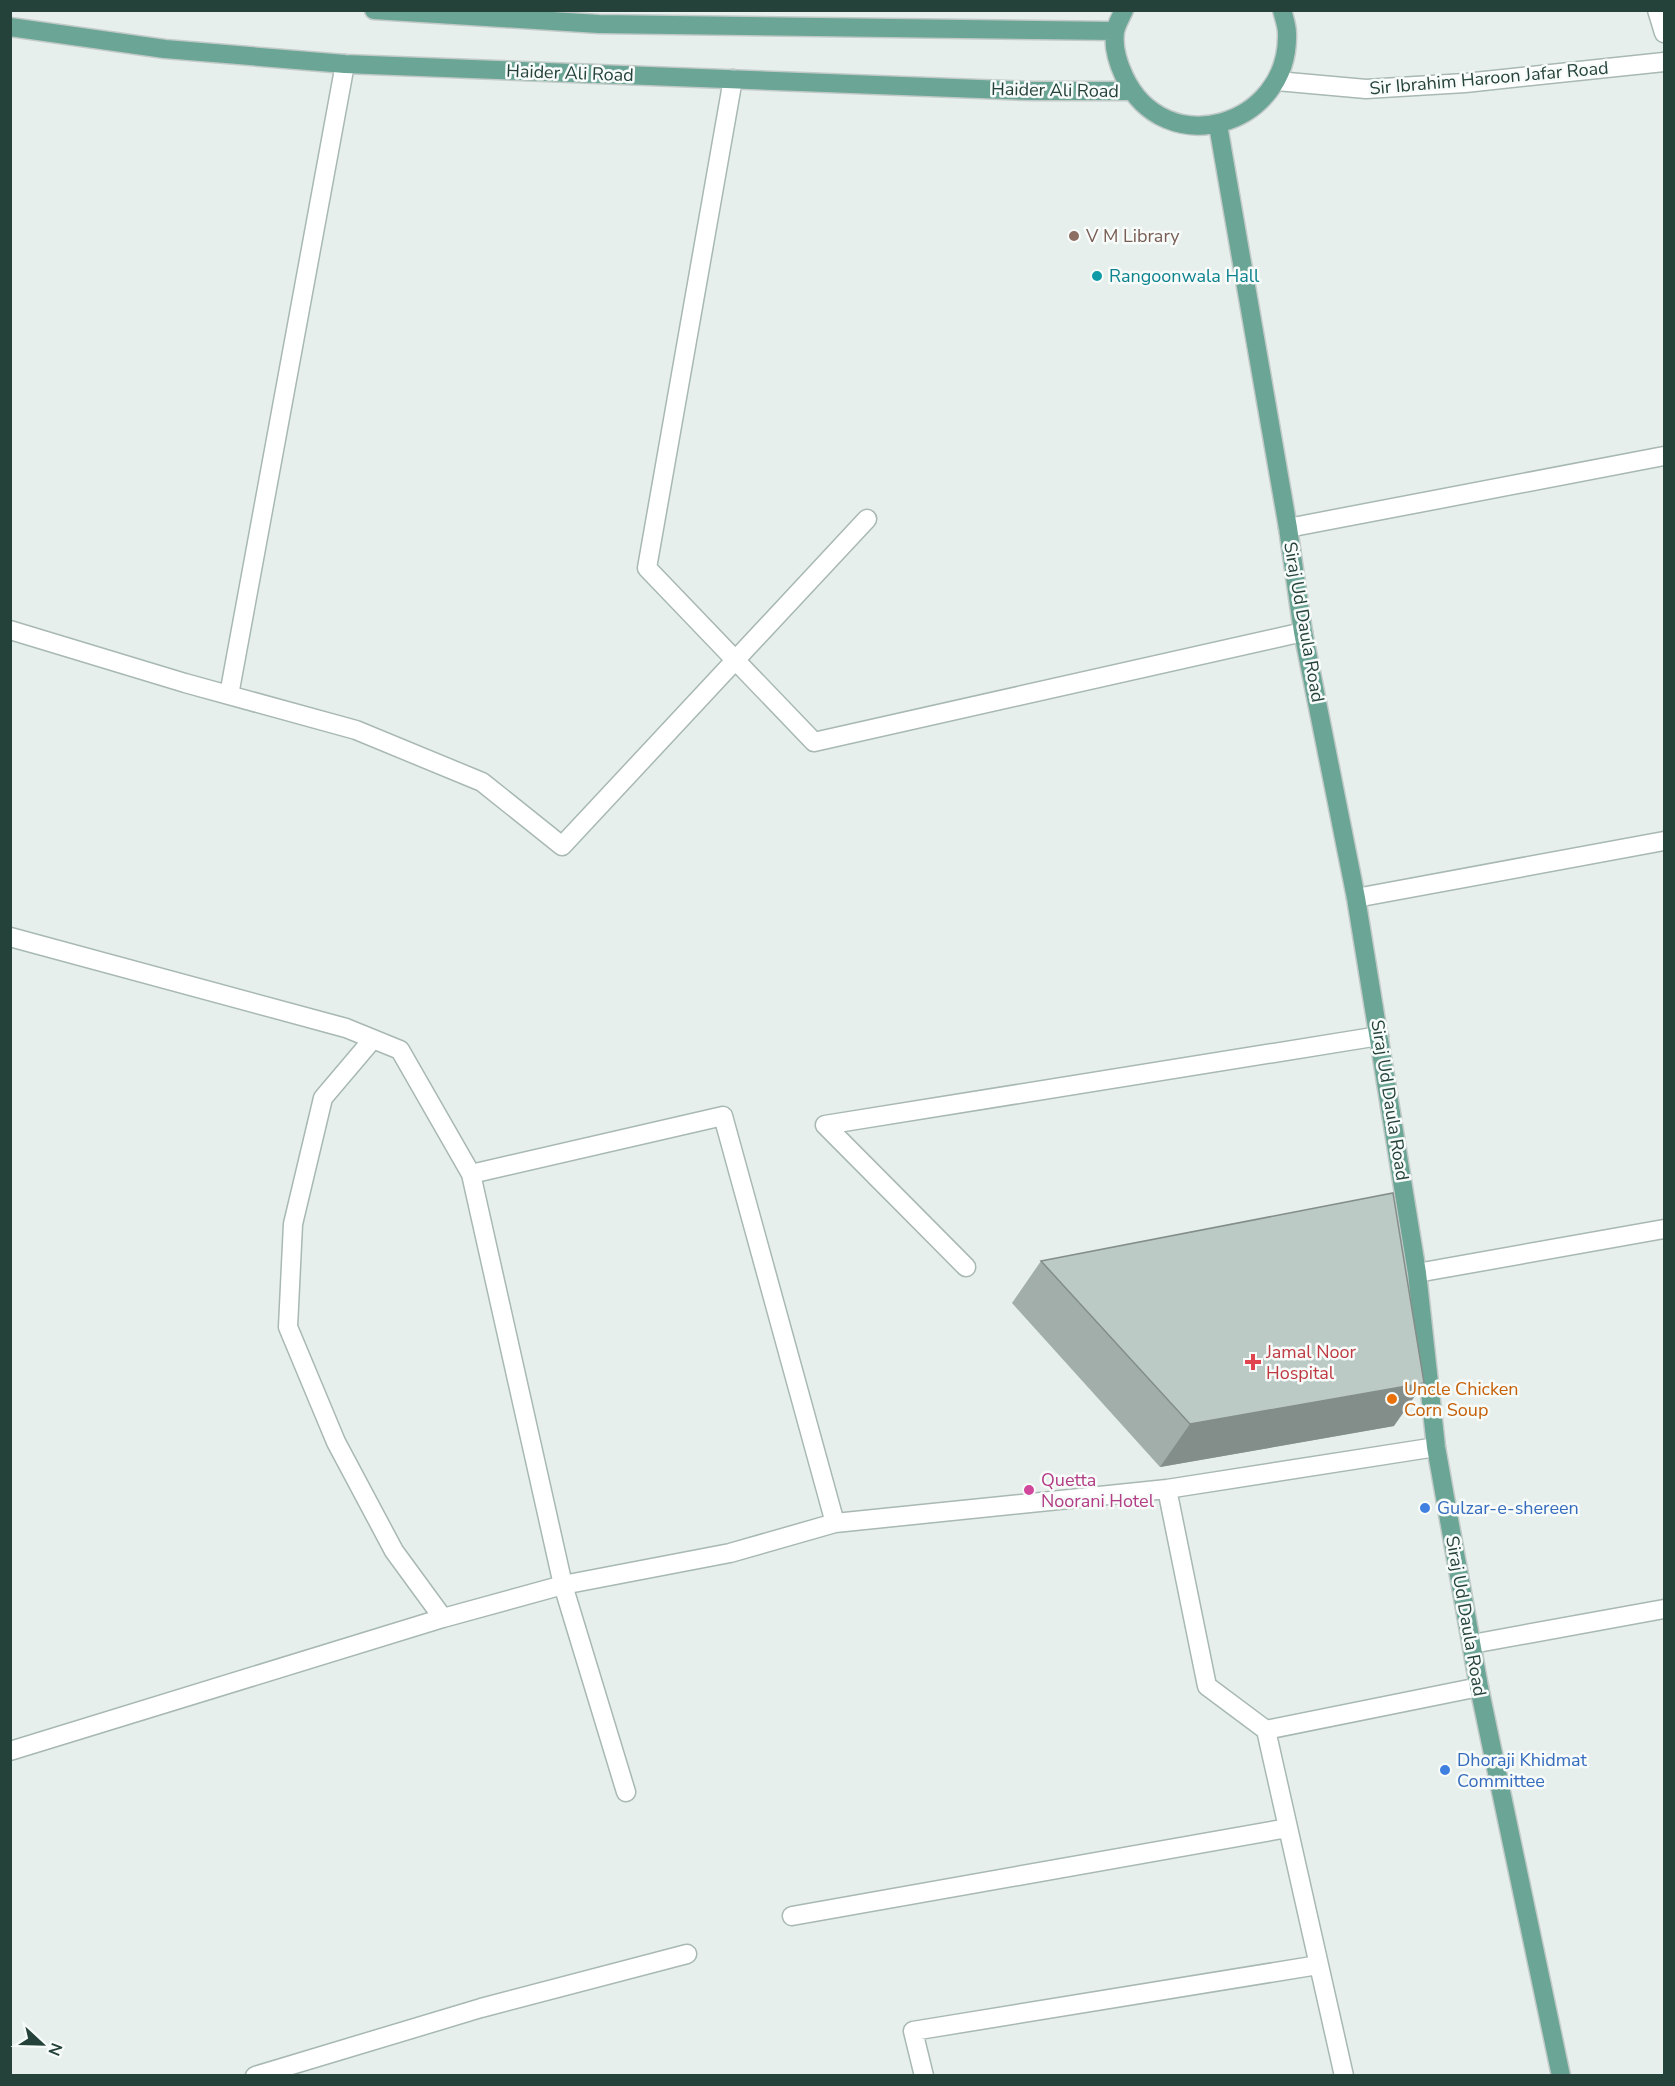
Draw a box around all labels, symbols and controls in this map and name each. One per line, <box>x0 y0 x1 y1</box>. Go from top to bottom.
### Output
street label: Sir Ibrahim Haroon Jafar Road <box>1368 56 1610 100</box>
street label: Haider Ali Road <box>506 59 634 87</box>
street label: Haider Ali Road <box>991 77 1119 103</box>
place label: V M Library <box>1085 224 1180 248</box>
marker: V M Library <box>1067 229 1081 243</box>
place label: Rangoonwala Hall <box>1109 264 1260 288</box>
marker: Rangoonwala Hall <box>1090 269 1104 283</box>
street label: Siraj Ud Daula Road <box>1278 540 1330 704</box>
street label: Siraj Ud Daula Road <box>1365 1018 1415 1182</box>
place label: Jamal Noor Hospital <box>1265 1340 1357 1385</box>
marker: Jamal Noor Hospital <box>1244 1353 1262 1371</box>
place label: Uncle Chicken Corn Soup <box>1404 1377 1519 1422</box>
marker: Uncle Chicken Corn Soup <box>1385 1392 1399 1406</box>
place label: Quetta Noorani Hotel <box>1041 1468 1155 1513</box>
marker: Quetta Noorani Hotel <box>1022 1483 1036 1497</box>
place label: Gulzar-e-shereen <box>1437 1496 1579 1520</box>
marker: Gulzar-e-shereen <box>1418 1501 1432 1515</box>
street label: Siraj Ud Daula Road <box>1440 1534 1492 1698</box>
place label: Dhoraji Khidmat Committee <box>1457 1748 1588 1793</box>
marker: Dhoraji Khidmat Committee <box>1438 1763 1452 1777</box>
north arrow <box>12 2014 72 2074</box>
text: N <box>43 2040 67 2059</box>

